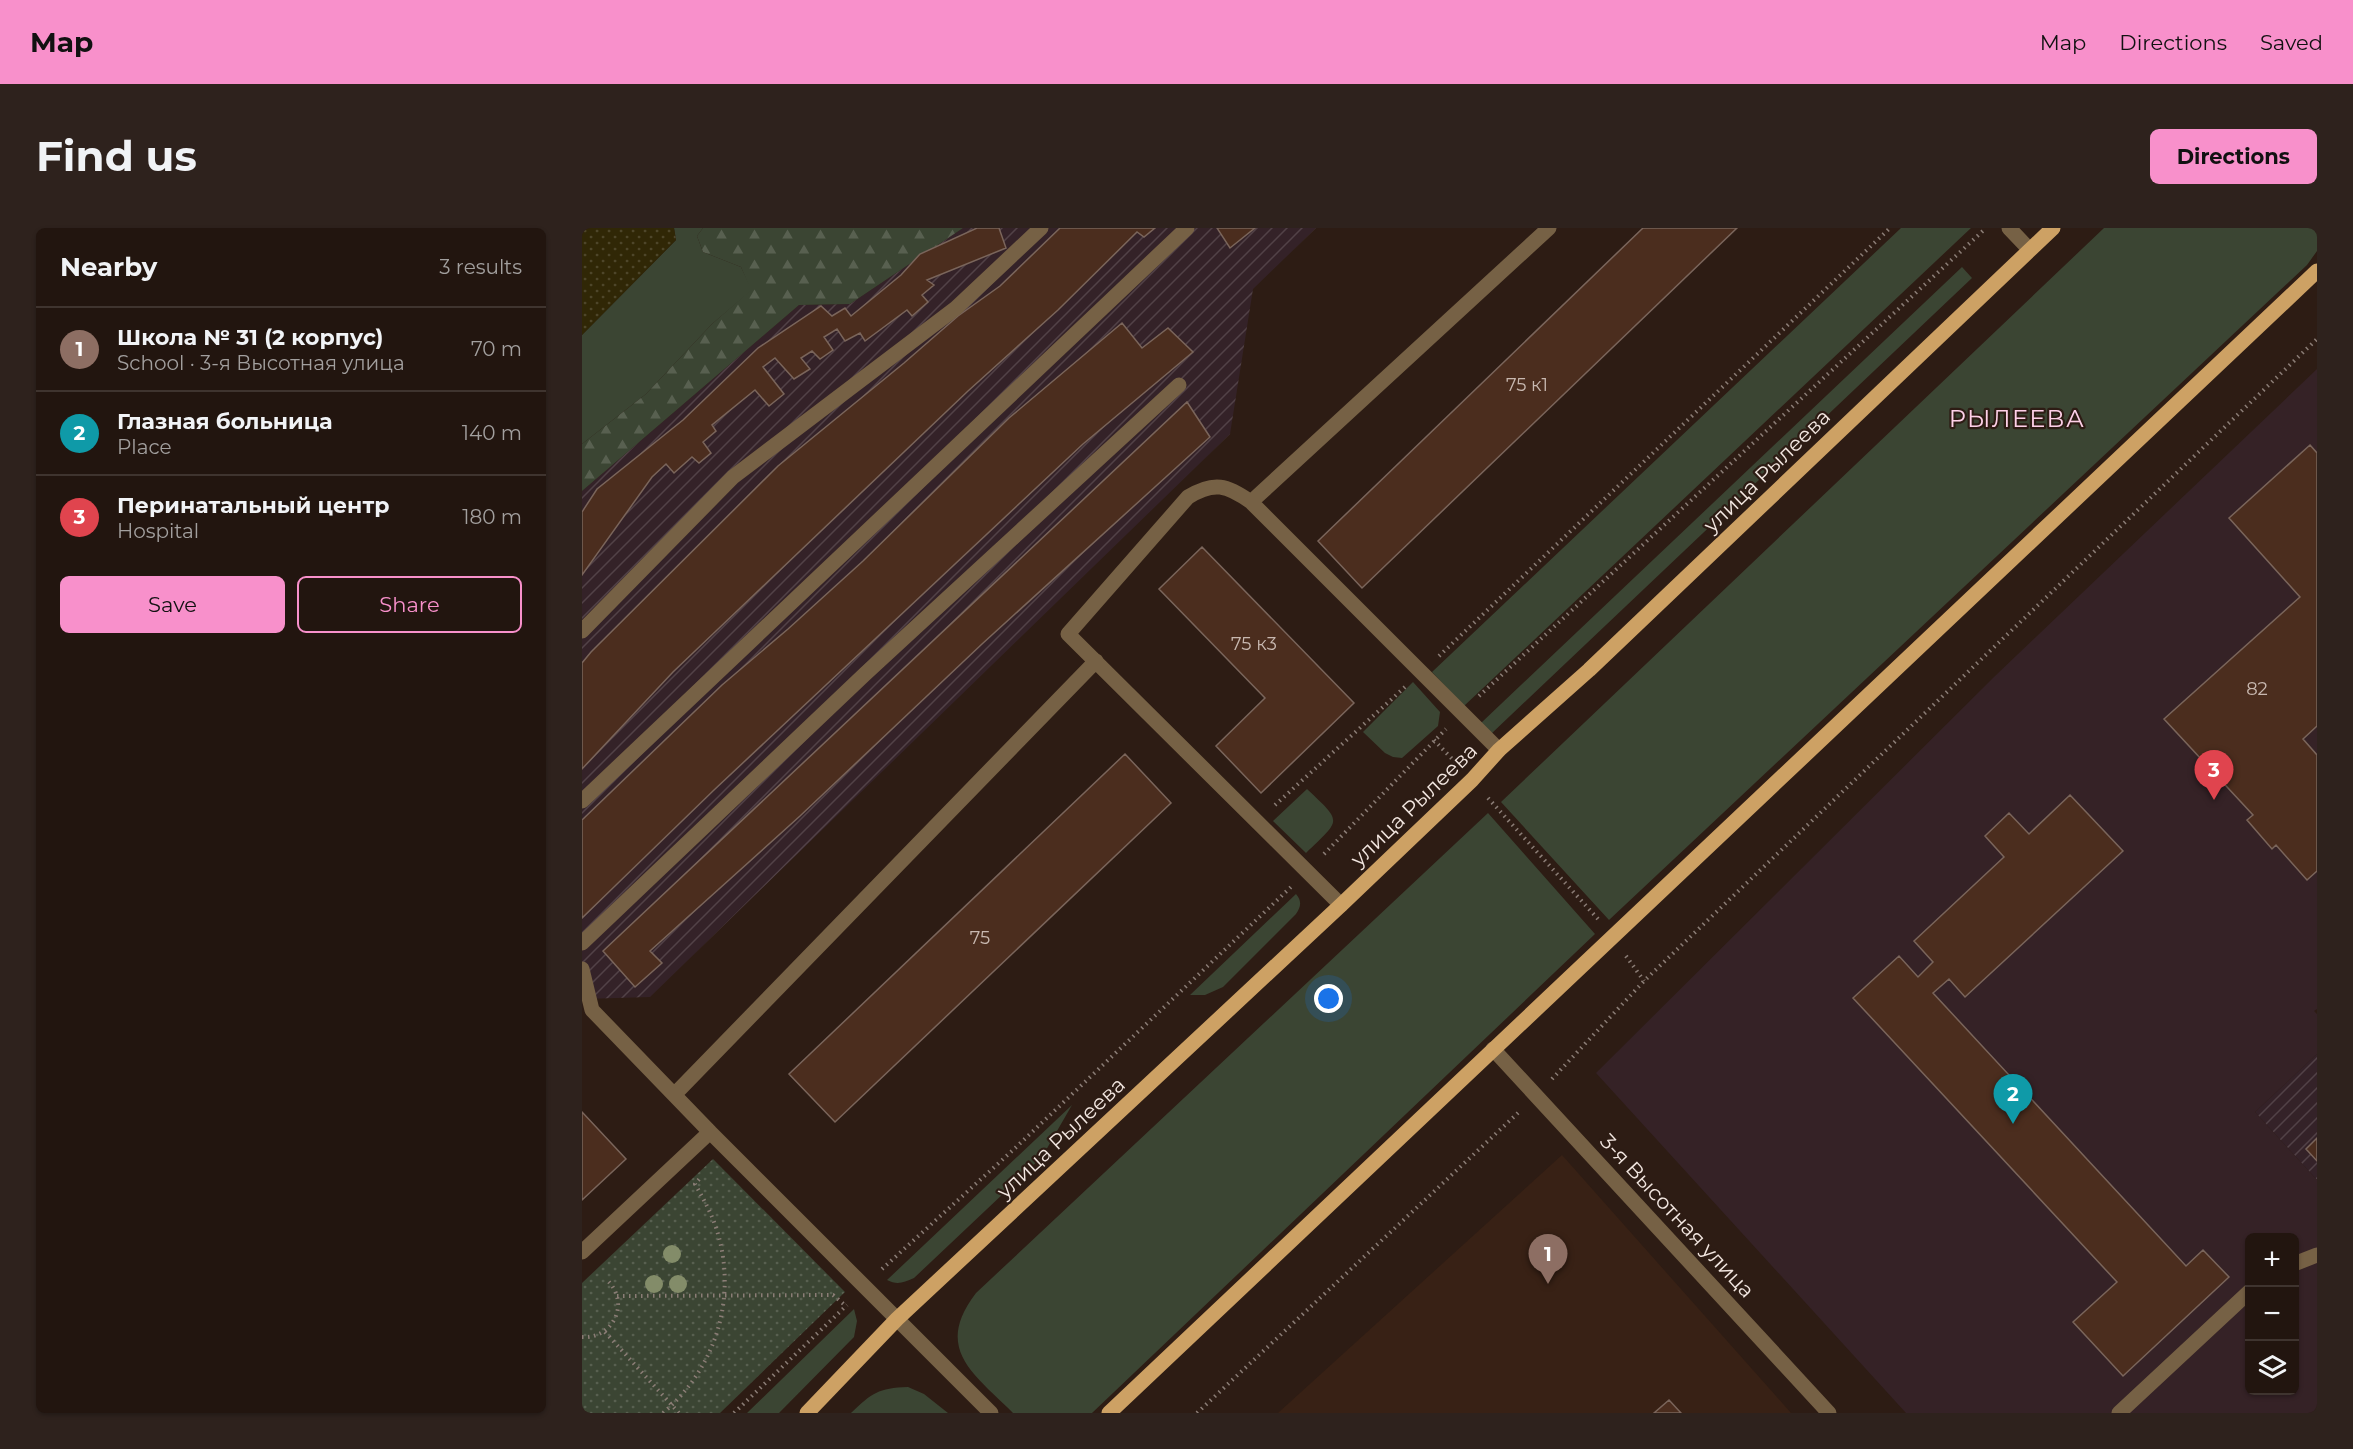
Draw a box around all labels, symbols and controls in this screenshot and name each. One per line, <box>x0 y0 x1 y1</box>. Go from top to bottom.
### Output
text: Map <box>30 25 93 59</box>
text: Map <box>2040 30 2086 55</box>
text: Directions <box>2119 30 2227 55</box>
text: Saved <box>2260 30 2323 55</box>
button: Directions <box>2150 129 2317 184</box>
text: Find us <box>36 130 197 182</box>
text: Nearby <box>60 251 157 283</box>
text: 3 results <box>439 255 522 279</box>
text: Школа № 31 (2 корпус) <box>117 324 383 351</box>
text: 1 <box>76 337 83 361</box>
text: 70 m <box>471 337 522 361</box>
text: School · 3-я Высотная улица <box>117 351 405 375</box>
house number: 75 к1 <box>1506 374 1548 396</box>
street label: улица Рылеева <box>1697 404 1835 538</box>
district label: РЫЛЕЕВА <box>1949 404 2085 433</box>
text: Глазная больница <box>117 408 333 435</box>
text: 2 <box>74 421 85 445</box>
text: 140 m <box>462 421 522 445</box>
text: Place <box>117 435 172 459</box>
text: Перинатальный центр <box>117 492 389 519</box>
text: 3 <box>74 505 85 529</box>
text: 180 m <box>462 505 522 529</box>
text: Hospital <box>117 519 199 543</box>
button: Save <box>60 576 285 633</box>
button: Share <box>297 576 522 633</box>
house number: 75 к3 <box>1231 633 1277 655</box>
house number: 82 <box>2246 678 2268 700</box>
street label: улица Рылеева <box>1344 738 1482 872</box>
pin: 3 <box>2194 750 2234 800</box>
house number: 75 <box>970 927 990 949</box>
your location <box>1314 984 1343 1013</box>
street label: улица Рылеева <box>991 1072 1130 1204</box>
pin: 2 <box>1994 1074 2032 1124</box>
street label: 3-я Высотная улица <box>1595 1129 1760 1303</box>
map controls <box>2245 1233 2299 1395</box>
button: + <box>2245 1233 2299 1287</box>
pin: 1 <box>1528 1234 1568 1284</box>
button: − <box>2245 1287 2299 1341</box>
button: layers <box>2245 1341 2299 1395</box>

